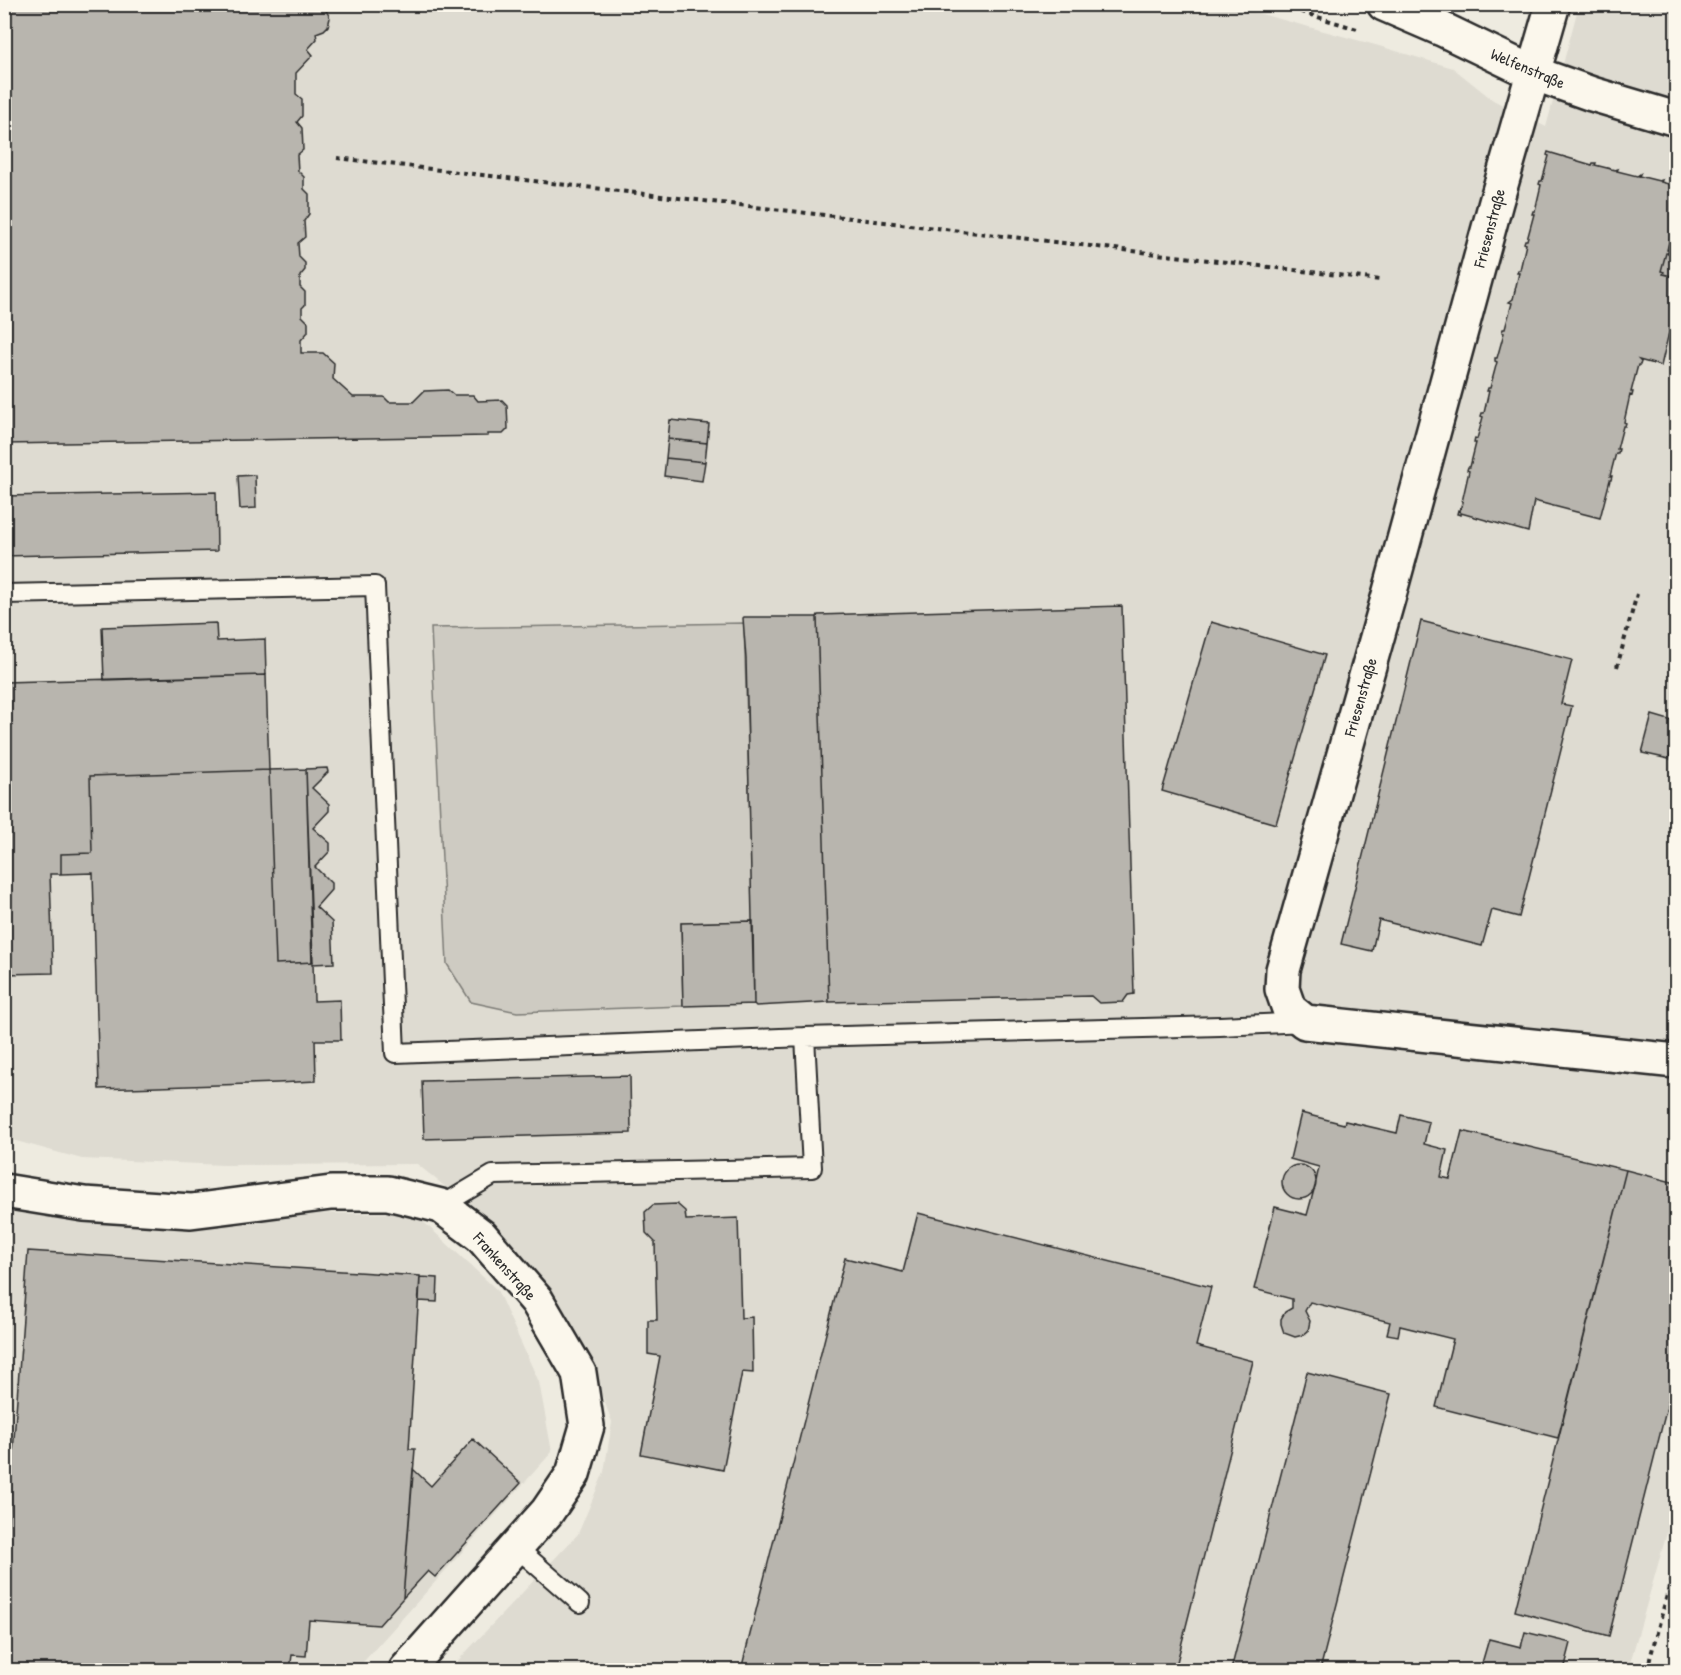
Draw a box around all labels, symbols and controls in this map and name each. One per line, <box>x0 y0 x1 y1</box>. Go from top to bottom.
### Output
street label: Welfenstraße <box>1487 42 1569 94</box>
street label: Friesenstraße <box>1468 186 1510 271</box>
street label: Friesenstraße <box>1338 655 1382 740</box>
street label: Frankenstraße <box>468 1226 542 1305</box>

